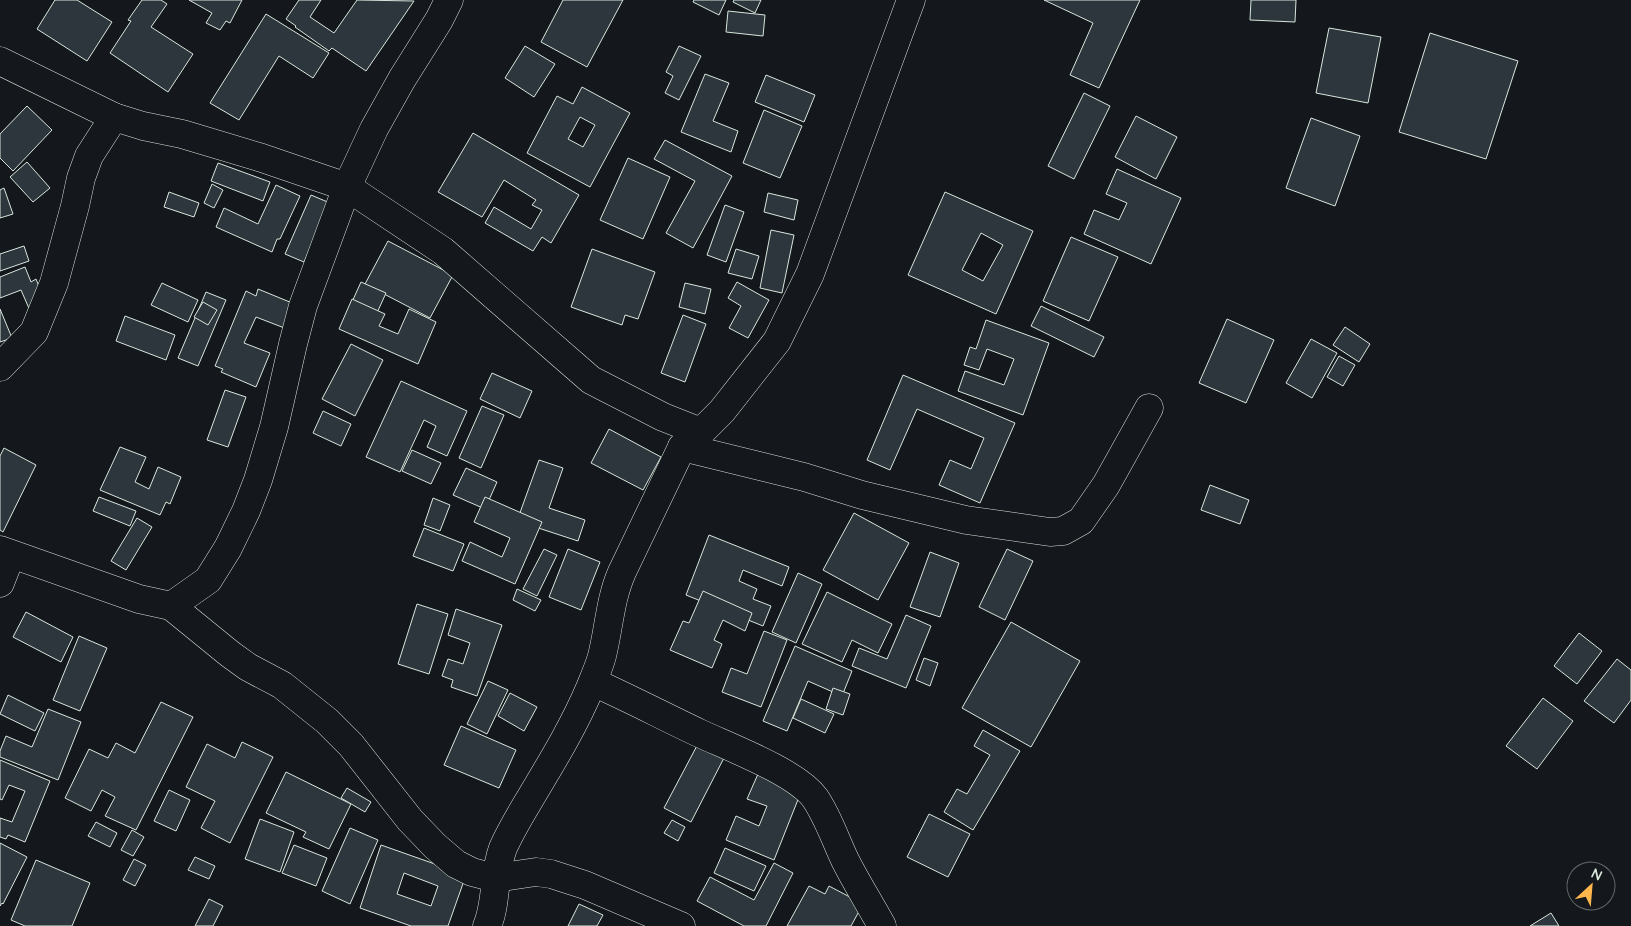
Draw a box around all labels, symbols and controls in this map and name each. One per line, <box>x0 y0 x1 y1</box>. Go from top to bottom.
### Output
north arrow <box>1566 861 1616 911</box>
text: N <box>1588 864 1605 885</box>

